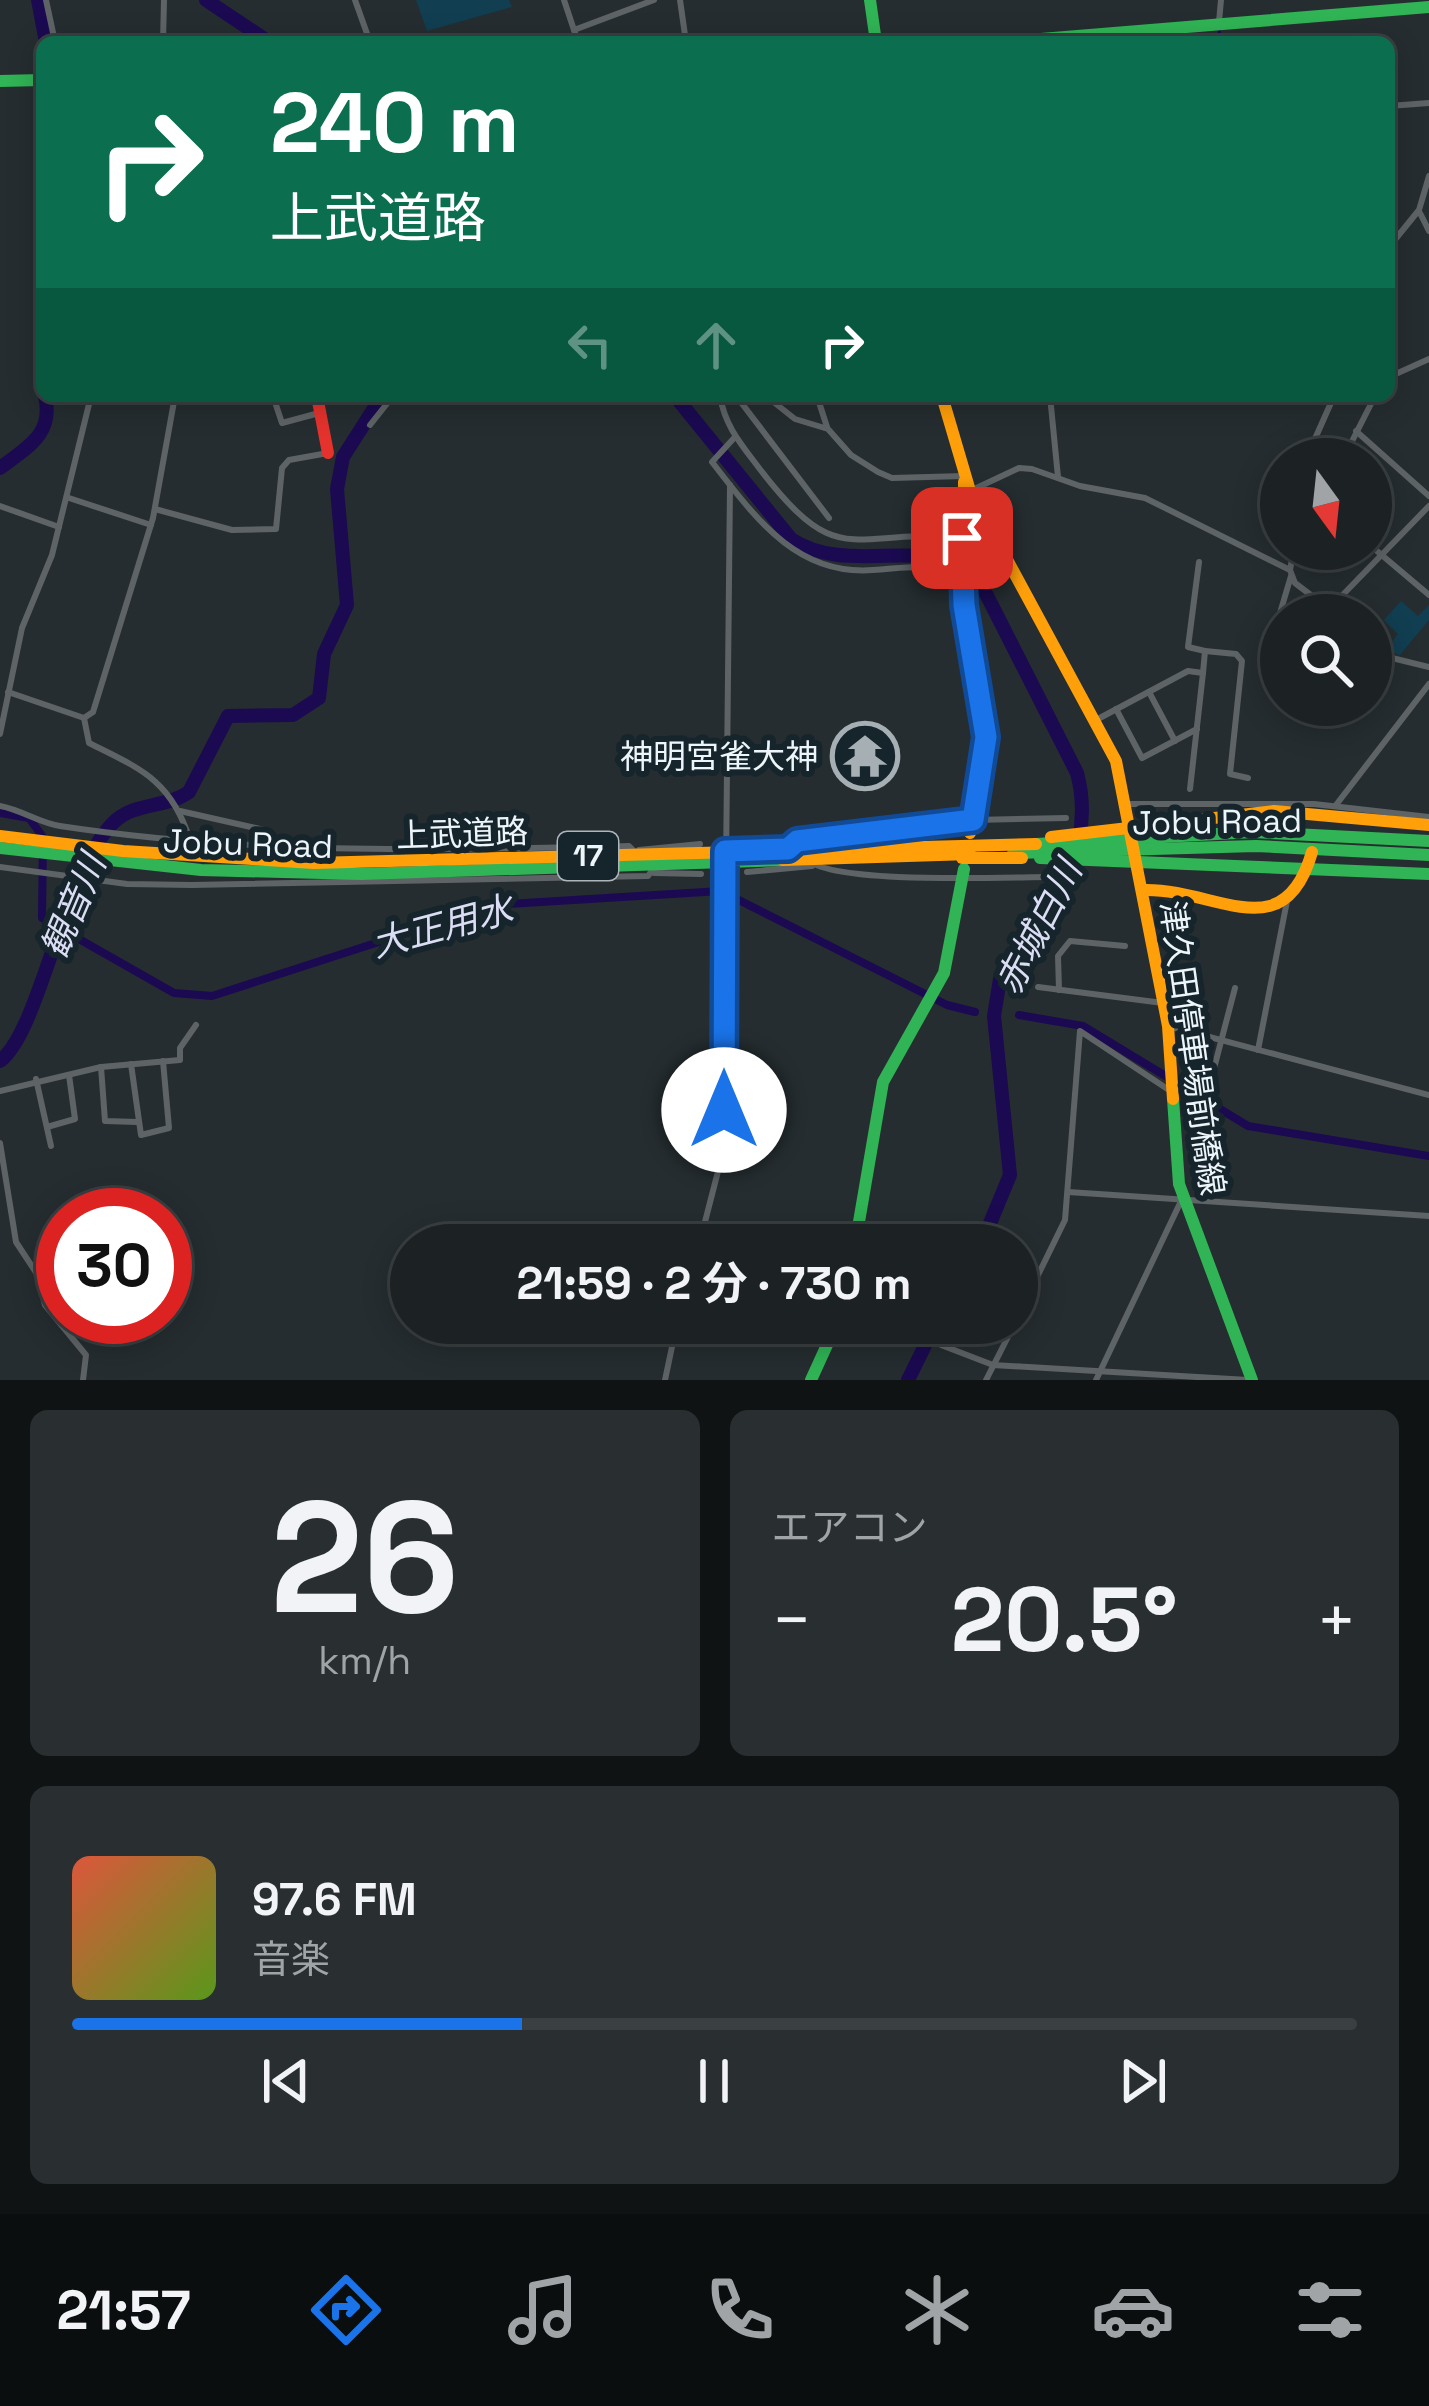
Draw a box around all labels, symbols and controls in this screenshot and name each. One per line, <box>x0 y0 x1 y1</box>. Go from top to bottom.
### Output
text: 240 m <box>270 69 519 177</box>
icon: right <box>72 84 228 240</box>
text: 上武道路 <box>270 184 486 253</box>
icon: left <box>557 312 623 378</box>
icon: ahead <box>683 312 749 378</box>
icon: right <box>809 312 875 378</box>
north arrow <box>1260 438 1392 570</box>
map controls <box>1260 438 1392 726</box>
pin <box>911 487 1013 589</box>
icon: arrive <box>929 505 995 571</box>
button: search <box>1260 594 1392 726</box>
temple icon: 神明宮雀大神 <box>830 721 900 791</box>
place label: 神明宮雀大神 <box>620 736 818 778</box>
street label: Jobu Road <box>1132 800 1302 844</box>
street label: 上武道路 <box>395 811 529 857</box>
street label: Jobu Road <box>162 820 334 868</box>
road number: 17 <box>558 832 618 880</box>
water label: 観音川 <box>32 844 118 965</box>
water label: 赤城白川 <box>986 849 1094 1002</box>
water label: 大正用水 <box>367 885 522 968</box>
street label: 津久田停車場前橋線 <box>1151 898 1233 1198</box>
position arrow <box>661 1047 787 1173</box>
speed limit sign: 30 <box>36 1188 192 1344</box>
text: 21:59 · 2 分 · 730 m <box>516 1255 912 1312</box>
text: 26 <box>270 1458 459 1658</box>
text: エアコン <box>772 1503 928 1552</box>
text: 20.5° <box>951 1562 1178 1677</box>
text: − <box>772 1578 812 1662</box>
text: + <box>1316 1578 1357 1662</box>
text: km/h <box>318 1636 411 1685</box>
text: 97.6 FM <box>252 1871 417 1928</box>
text: 音楽 <box>252 1935 330 1984</box>
icon: previous <box>253 2048 319 2114</box>
icon: pause <box>681 2048 747 2114</box>
icon: next <box>1110 2048 1176 2114</box>
icon: directions <box>304 2268 388 2352</box>
icon: music <box>501 2268 585 2352</box>
icon: phone <box>698 2268 782 2352</box>
icon: climate <box>895 2268 979 2352</box>
icon: car <box>1091 2268 1175 2352</box>
icon: filters <box>1288 2268 1372 2352</box>
text: 21:57 <box>56 2276 191 2345</box>

